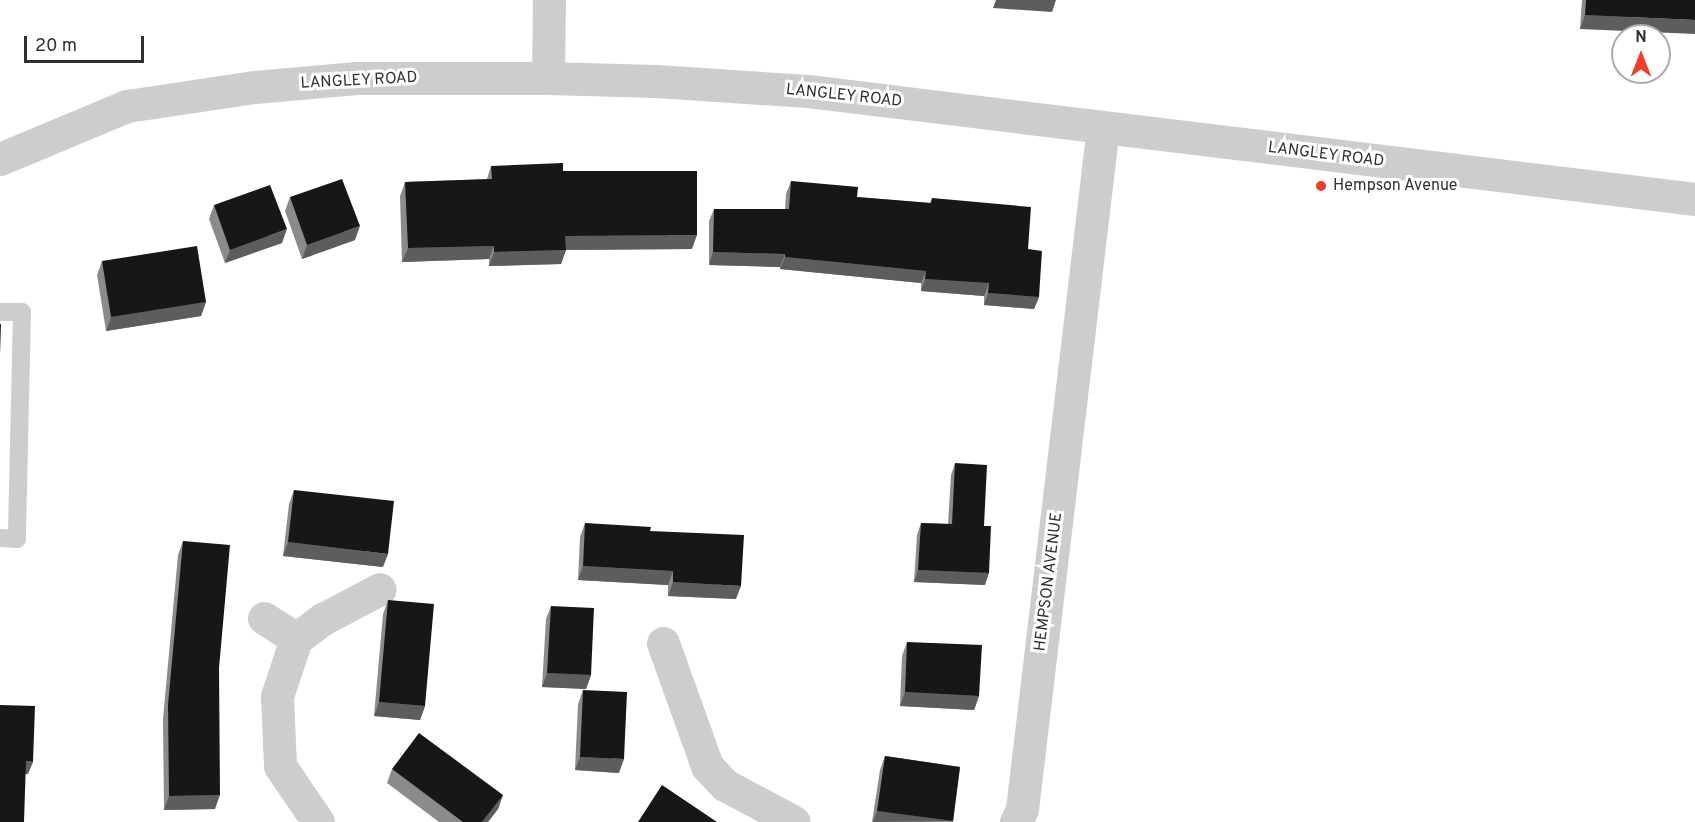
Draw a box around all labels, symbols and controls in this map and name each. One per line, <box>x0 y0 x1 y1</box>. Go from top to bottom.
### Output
scale bar <box>27 24 147 62</box>
north arrow <box>1611 24 1671 84</box>
text: N <box>1635 28 1647 48</box>
text: 20 m <box>35 35 77 58</box>
street label: LANGLEY ROAD <box>300 68 418 94</box>
street label: LANGLEY ROAD <box>785 80 903 112</box>
street label: LANGLEY ROAD <box>1267 138 1385 172</box>
place label: Hempson Avenue <box>1333 176 1458 196</box>
marker: Hempson Avenue <box>1314 179 1328 193</box>
street label: HEMPSON AVENUE <box>1031 511 1067 653</box>

